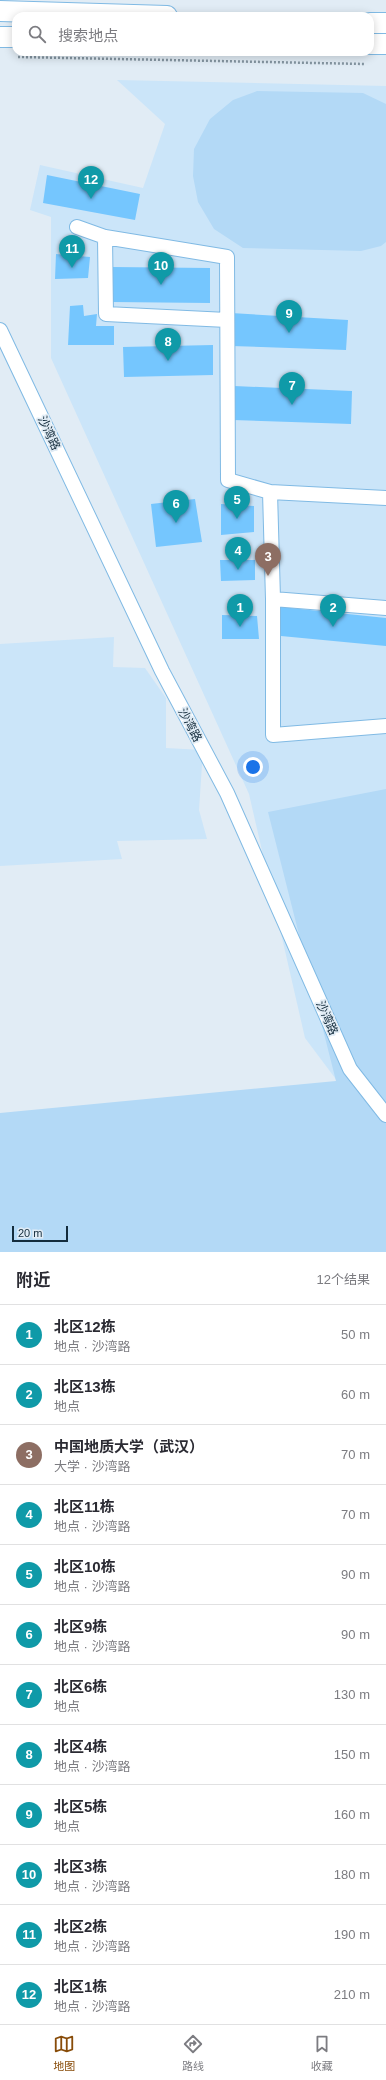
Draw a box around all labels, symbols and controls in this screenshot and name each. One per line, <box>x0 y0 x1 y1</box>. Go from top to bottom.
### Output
search box <box>12 12 374 56</box>
icon: search <box>26 23 48 45</box>
text: 搜索地点 <box>58 27 118 44</box>
pin: 12 <box>78 166 104 199</box>
pin: 11 <box>59 235 85 268</box>
pin: 10 <box>148 252 174 285</box>
pin: 9 <box>276 300 302 333</box>
pin: 8 <box>155 328 181 361</box>
pin: 7 <box>279 372 305 405</box>
street label: 沙湾路 <box>35 414 63 452</box>
pin: 5 <box>224 486 250 519</box>
pin: 6 <box>163 490 189 523</box>
pin: 4 <box>225 537 251 570</box>
pin: 3 <box>255 543 281 576</box>
pin: 1 <box>227 594 253 627</box>
pin: 2 <box>320 594 346 627</box>
street label: 沙湾路 <box>175 706 205 744</box>
your location <box>243 757 263 777</box>
street label: 沙湾路 <box>313 999 341 1037</box>
scale bar <box>12 1224 68 1243</box>
text: 20 m <box>18 1227 42 1239</box>
text: 附近 <box>16 1271 50 1290</box>
text: 12个结果 <box>317 1272 370 1287</box>
text: 北区12栋 <box>54 1318 116 1335</box>
text: 1 <box>25 1327 33 1342</box>
text: 50 m <box>341 1327 370 1342</box>
text: 地点 · 沙湾路 <box>54 1339 131 1354</box>
text: 北区13栋 <box>54 1378 116 1395</box>
text: 2 <box>25 1387 33 1402</box>
text: 60 m <box>341 1387 370 1402</box>
text: 地点 <box>54 1399 80 1414</box>
text: 中国地质大学（武汉） <box>54 1438 204 1455</box>
text: 3 <box>25 1447 33 1462</box>
text: 70 m <box>341 1447 370 1462</box>
text: 大学 · 沙湾路 <box>54 1459 131 1474</box>
text: 北区11栋 <box>54 1498 115 1515</box>
text: 4 <box>25 1507 33 1522</box>
text: 70 m <box>341 1507 370 1522</box>
text: 地点 · 沙湾路 <box>54 1519 131 1534</box>
text: 北区10栋 <box>54 1558 116 1575</box>
text: 5 <box>25 1567 33 1582</box>
text: 90 m <box>341 1567 370 1582</box>
text: 地点 · 沙湾路 <box>54 1579 131 1594</box>
text: 北区9栋 <box>54 1618 107 1635</box>
text: 6 <box>25 1627 33 1642</box>
text: 90 m <box>341 1627 370 1642</box>
text: 地点 · 沙湾路 <box>54 1639 131 1654</box>
text: 北区6栋 <box>54 1678 107 1695</box>
text: 7 <box>25 1687 33 1702</box>
text: 130 m <box>334 1687 370 1702</box>
text: 地点 <box>54 1699 80 1714</box>
text: 北区4栋 <box>54 1738 107 1755</box>
text: 8 <box>25 1747 33 1762</box>
text: 150 m <box>334 1747 370 1762</box>
text: 地点 · 沙湾路 <box>54 1759 131 1774</box>
text: 北区5栋 <box>54 1798 107 1815</box>
text: 9 <box>25 1807 33 1822</box>
text: 160 m <box>334 1807 370 1822</box>
text: 地点 <box>54 1819 80 1834</box>
text: 北区3栋 <box>54 1858 107 1875</box>
text: 10 <box>22 1867 36 1882</box>
text: 180 m <box>334 1867 370 1882</box>
text: 地点 · 沙湾路 <box>54 1879 131 1894</box>
text: 北区2栋 <box>54 1918 107 1935</box>
text: 11 <box>22 1927 36 1942</box>
text: 190 m <box>334 1927 370 1942</box>
text: 地点 · 沙湾路 <box>54 1939 131 1954</box>
text: 北区1栋 <box>54 1978 107 1995</box>
text: 12 <box>22 1987 36 2002</box>
text: 210 m <box>334 1987 370 2002</box>
text: 地点 · 沙湾路 <box>54 1999 131 2014</box>
tab: 地图 <box>53 2033 75 2073</box>
tab: 路线 <box>182 2033 204 2073</box>
tab: 收藏 <box>311 2033 333 2073</box>

